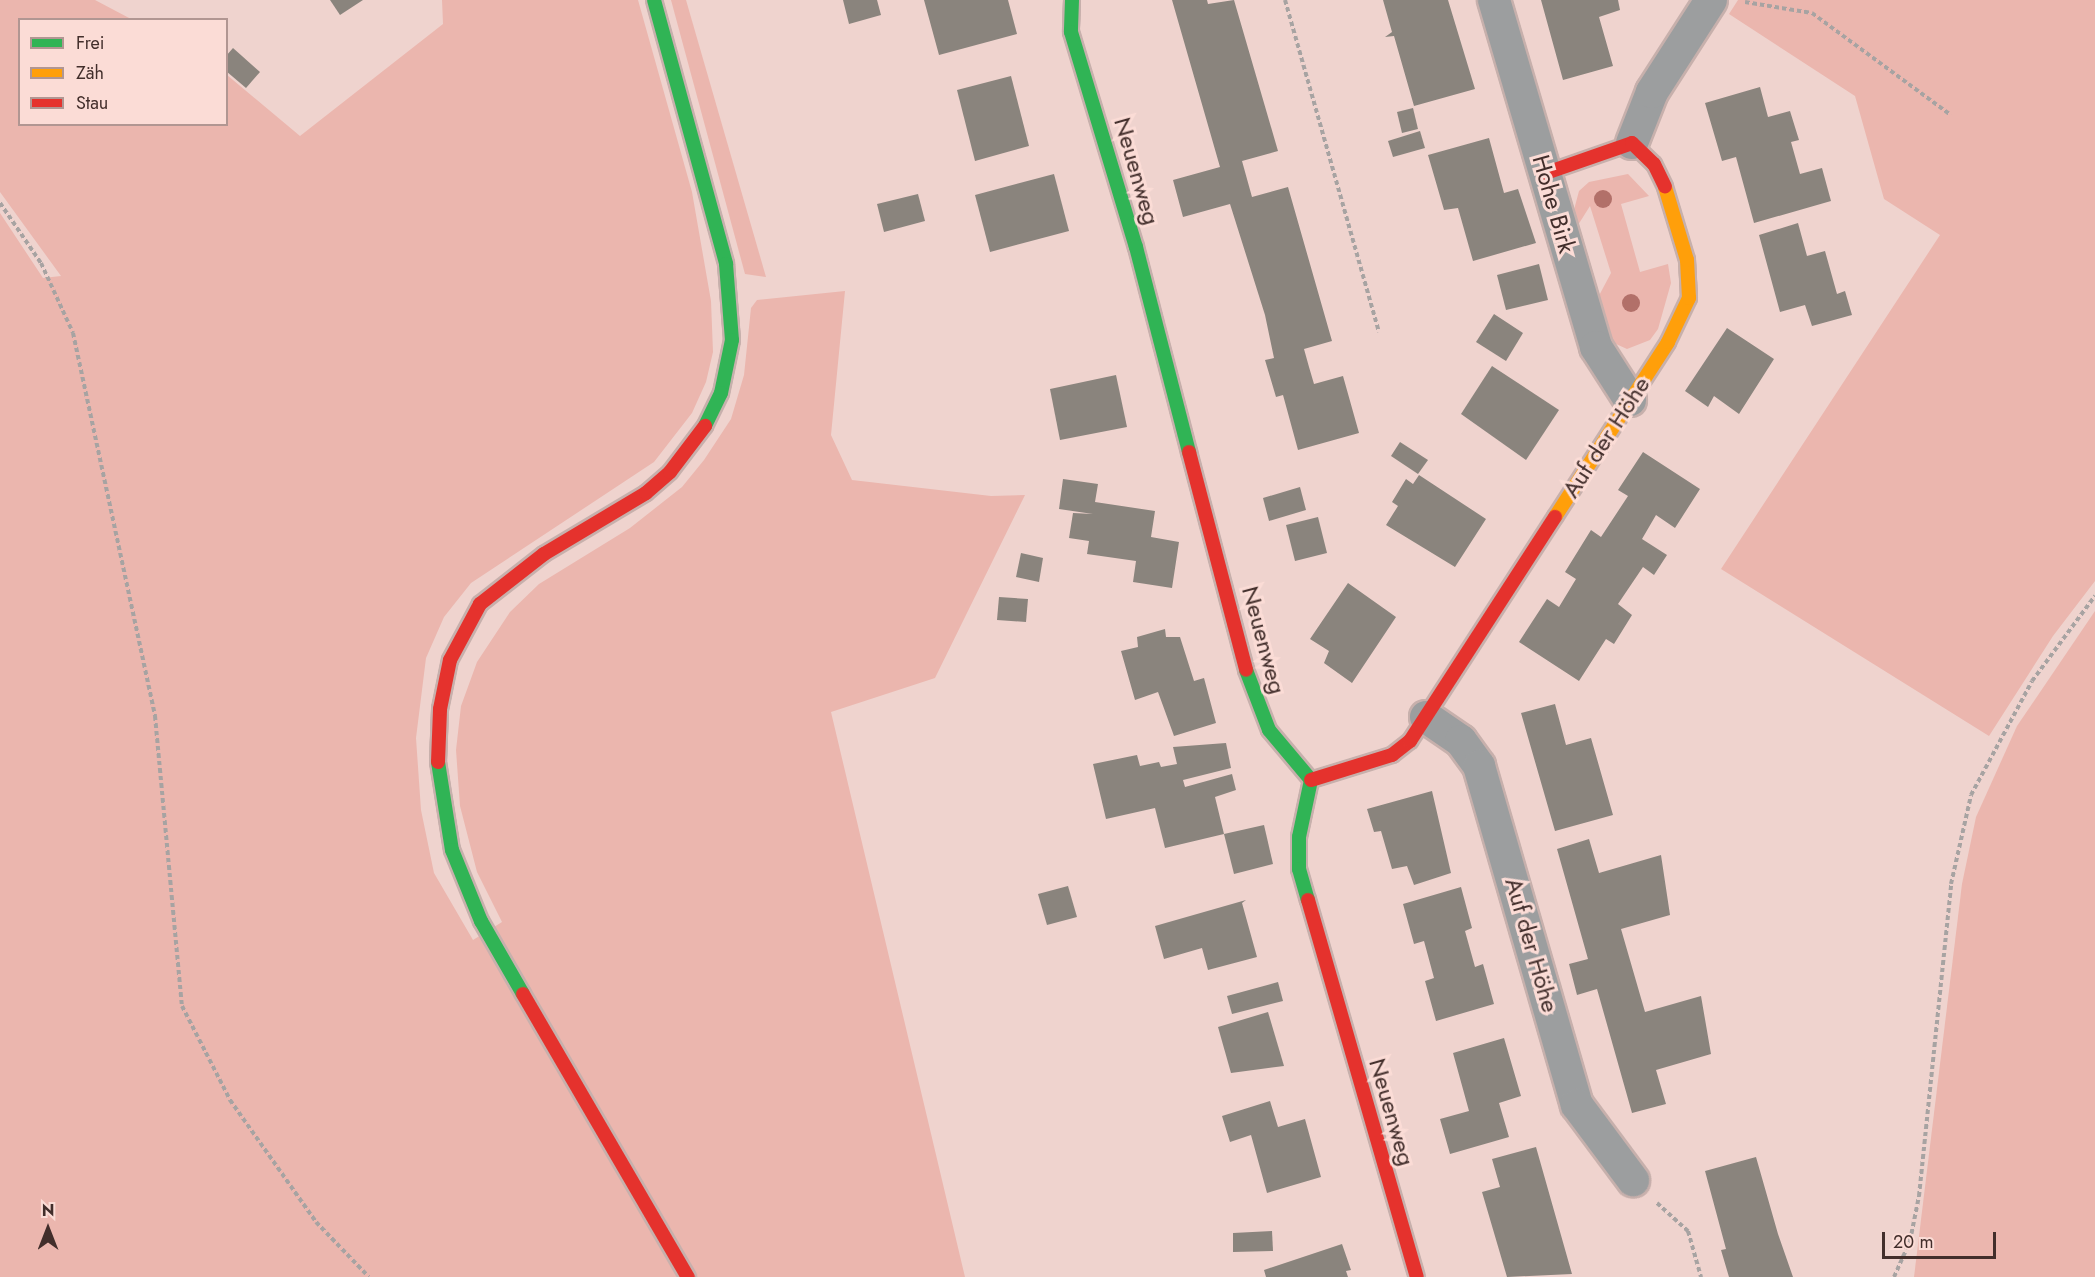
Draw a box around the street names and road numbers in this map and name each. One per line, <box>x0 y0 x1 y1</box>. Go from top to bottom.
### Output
street label: Neuenweg <box>1108 114 1166 228</box>
street label: Hohe Birk <box>1526 152 1582 256</box>
street label: Auf der Höhe <box>1556 371 1656 503</box>
street label: Neuenweg <box>1236 583 1292 697</box>
street label: Auf der Höhe <box>1499 874 1565 1016</box>
street label: Neuenweg <box>1363 1055 1421 1169</box>

